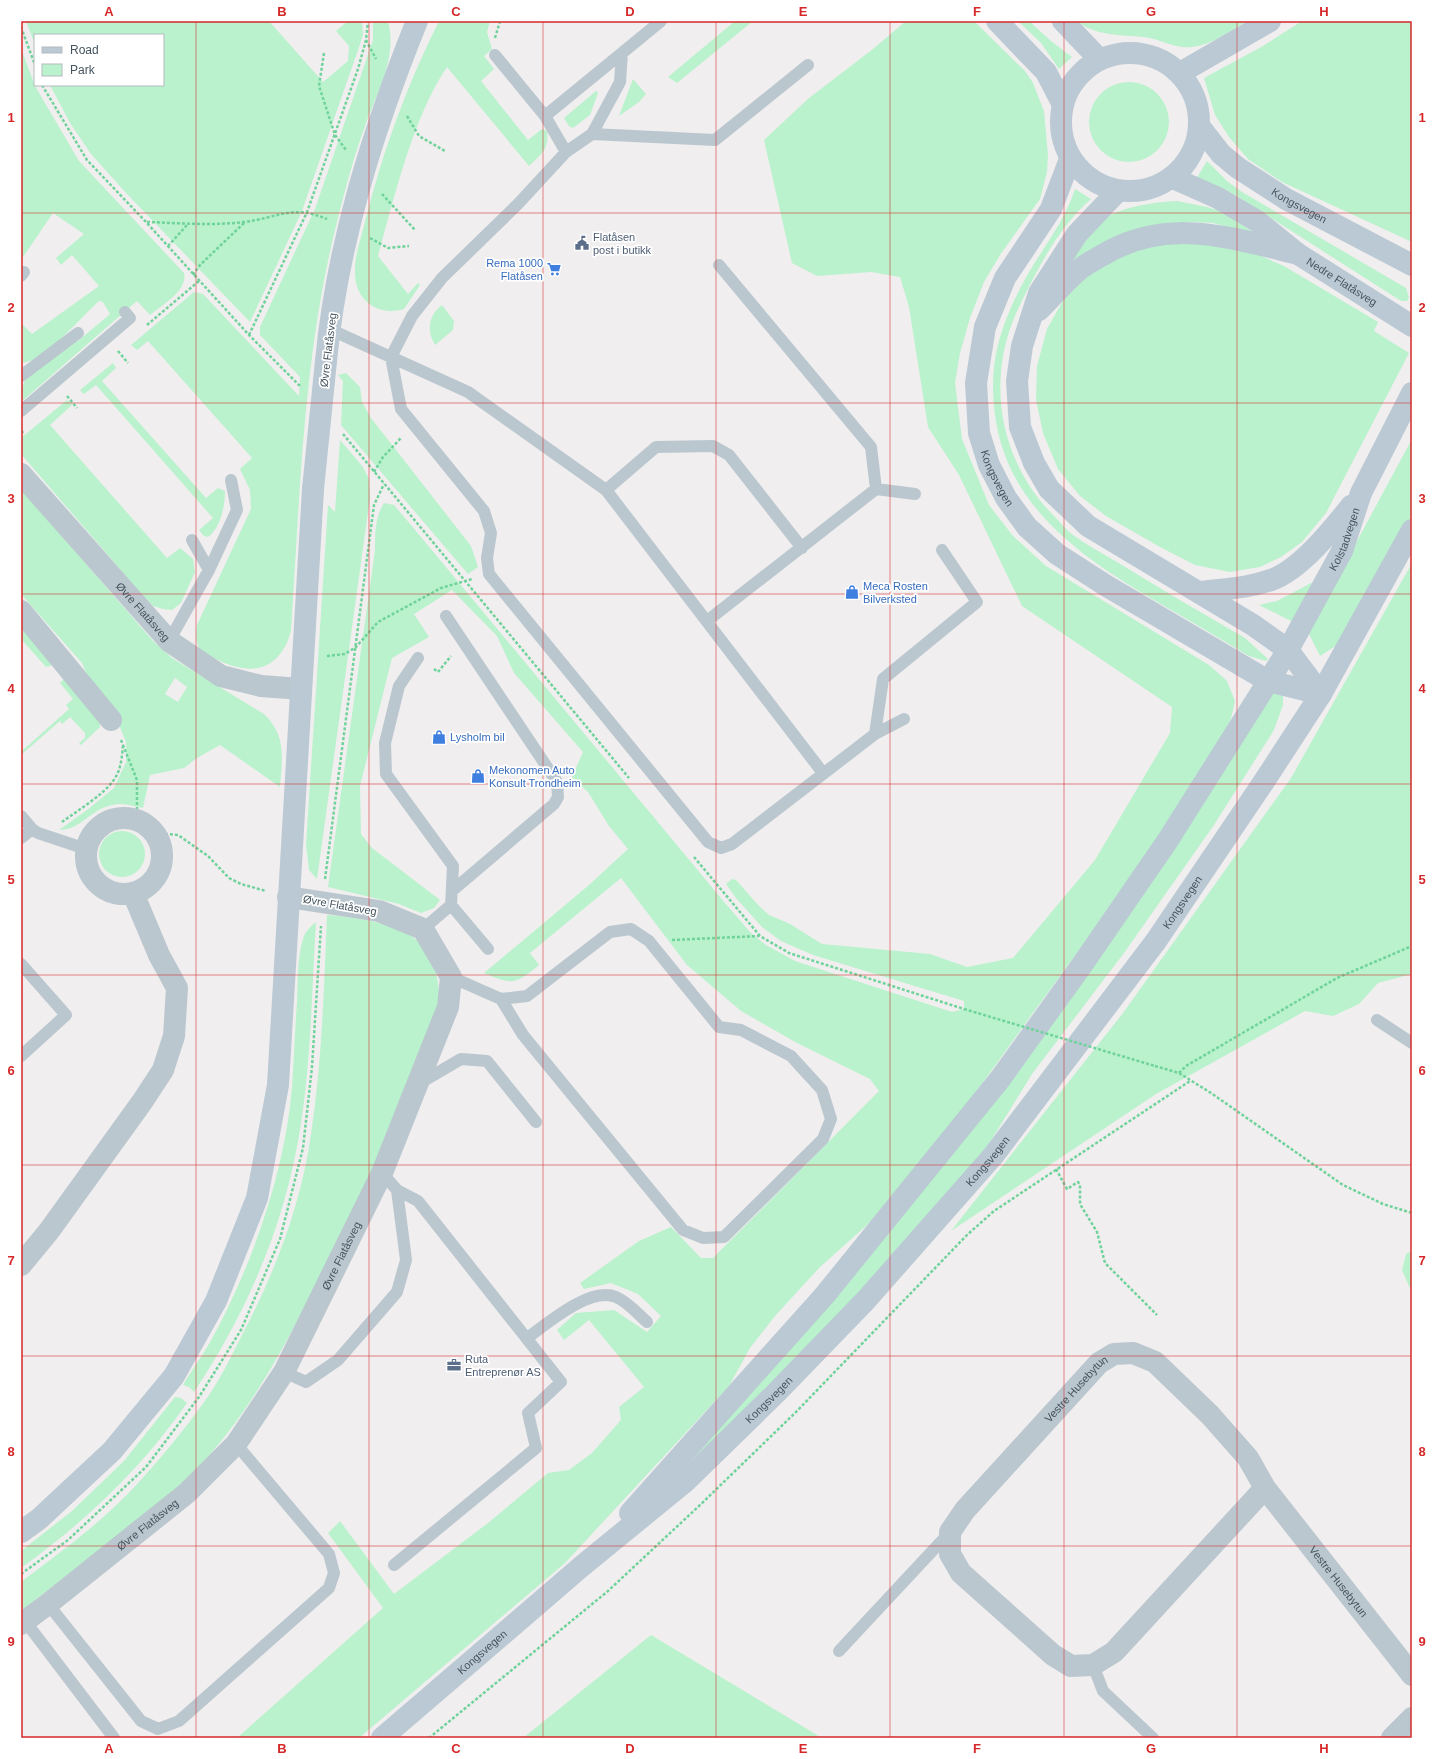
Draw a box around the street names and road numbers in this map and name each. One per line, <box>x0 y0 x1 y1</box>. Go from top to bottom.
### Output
street label: Kongsvegen <box>1269 185 1329 225</box>
street label: Nedre Flatåsveg <box>1304 255 1379 308</box>
street label: Øvre Flatåsveg <box>317 312 339 388</box>
street label: Kongsvegen <box>979 449 1016 509</box>
street label: Kolstadvegen <box>1326 506 1362 573</box>
street label: Øvre Flatåsveg <box>114 580 172 644</box>
street label: Kongsvegen <box>1160 874 1204 931</box>
street label: Øvre Flatåsveg <box>302 893 378 917</box>
street label: Kongsvegen <box>963 1134 1012 1188</box>
street label: Øvre Flatåsveg <box>319 1220 363 1292</box>
street label: Vestre Husebytun <box>1042 1353 1110 1425</box>
street label: Kongsvegen <box>743 1374 795 1426</box>
street label: Øvre Flatåsveg <box>115 1497 180 1552</box>
street label: Vestre Husebytun <box>1307 1544 1370 1619</box>
street label: Kongsvegen <box>455 1627 509 1676</box>

